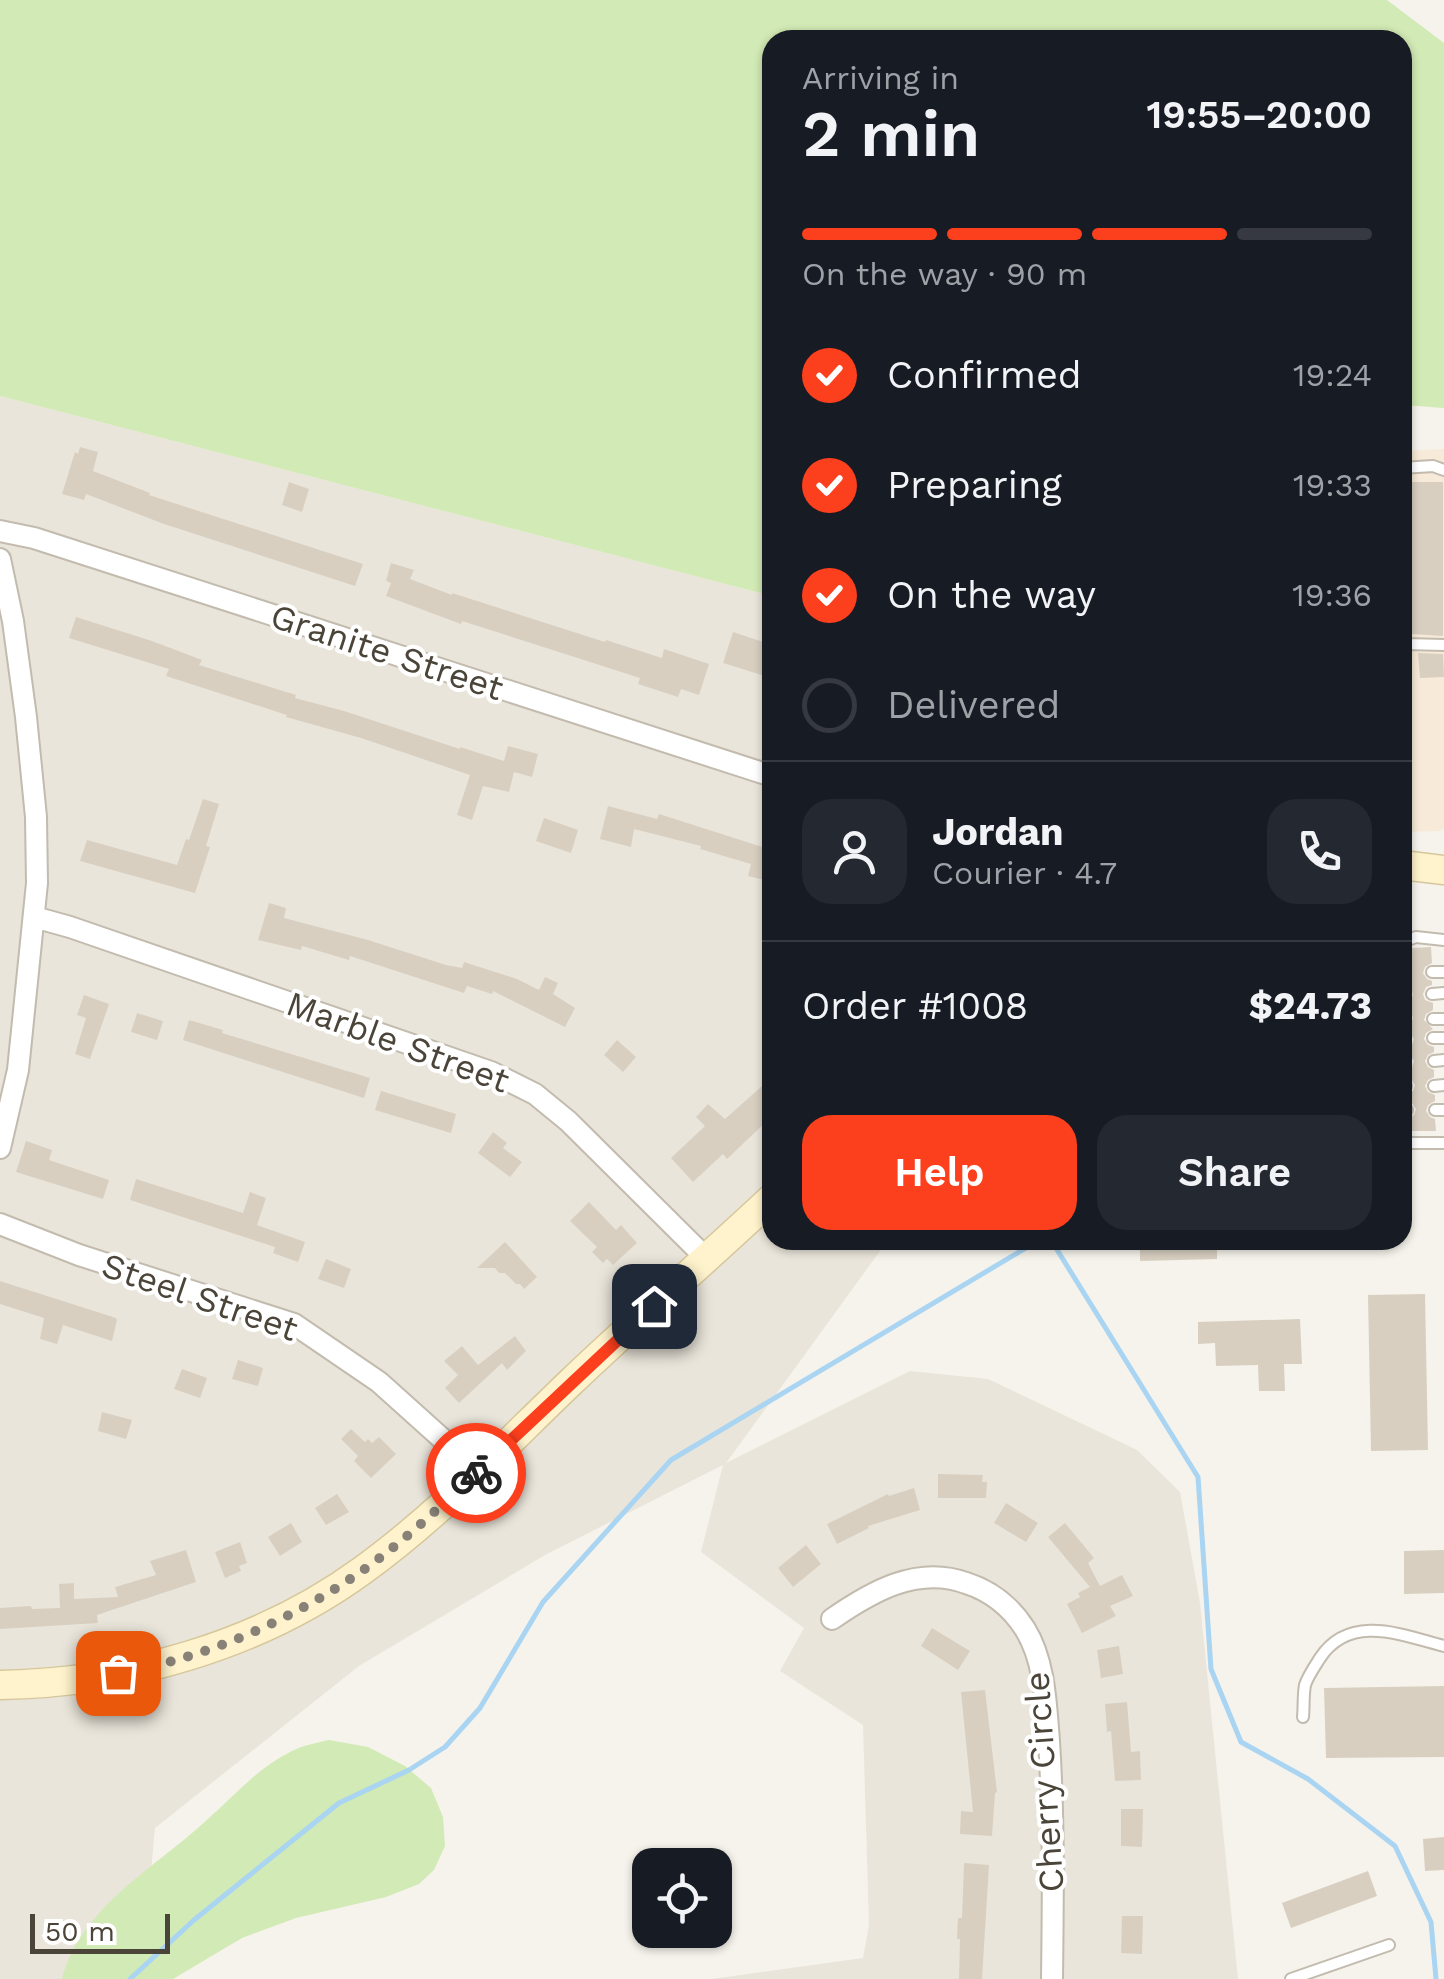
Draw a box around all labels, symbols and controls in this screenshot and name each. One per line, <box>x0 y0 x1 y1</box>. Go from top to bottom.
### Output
text: Arriving in <box>802 59 959 97</box>
text: 19:55–20:00 <box>1147 93 1372 137</box>
text: 2 min <box>802 96 980 172</box>
text: On the way · 90 m <box>802 255 1087 293</box>
icon: check <box>802 348 857 403</box>
text: Confirmed <box>887 353 1082 397</box>
text: 19:24 <box>1293 356 1372 394</box>
icon: check <box>802 458 857 513</box>
text: Preparing <box>887 463 1062 507</box>
text: 19:33 <box>1293 466 1372 504</box>
icon: check <box>802 568 857 623</box>
text: On the way <box>887 573 1096 617</box>
text: 19:36 <box>1292 576 1372 614</box>
street label: Granite Street <box>265 595 509 709</box>
text: Delivered <box>887 683 1060 727</box>
button: person <box>802 799 907 904</box>
button: phone <box>1267 799 1372 904</box>
text: Jordan <box>932 810 1064 854</box>
text: Courier · 4.7 <box>932 854 1117 892</box>
street label: Marble Street <box>281 982 515 1102</box>
text: Order #1008 <box>802 984 1028 1028</box>
text: $24.73 <box>1249 984 1372 1028</box>
button: Help <box>802 1115 1077 1230</box>
button: Share <box>1097 1115 1372 1230</box>
street label: Steel Street <box>97 1244 304 1350</box>
pin <box>612 1264 697 1349</box>
icon: home <box>627 1279 682 1334</box>
courier <box>426 1423 526 1523</box>
icon: bike <box>449 1446 504 1501</box>
pin <box>76 1631 161 1716</box>
icon: bag <box>91 1646 146 1701</box>
street label: Cherry Circle <box>1015 1670 1073 1894</box>
map controls <box>632 1848 732 1948</box>
button: locate <box>632 1848 732 1948</box>
scale bar <box>30 1909 170 1954</box>
text: 50 m <box>45 1915 115 1948</box>

